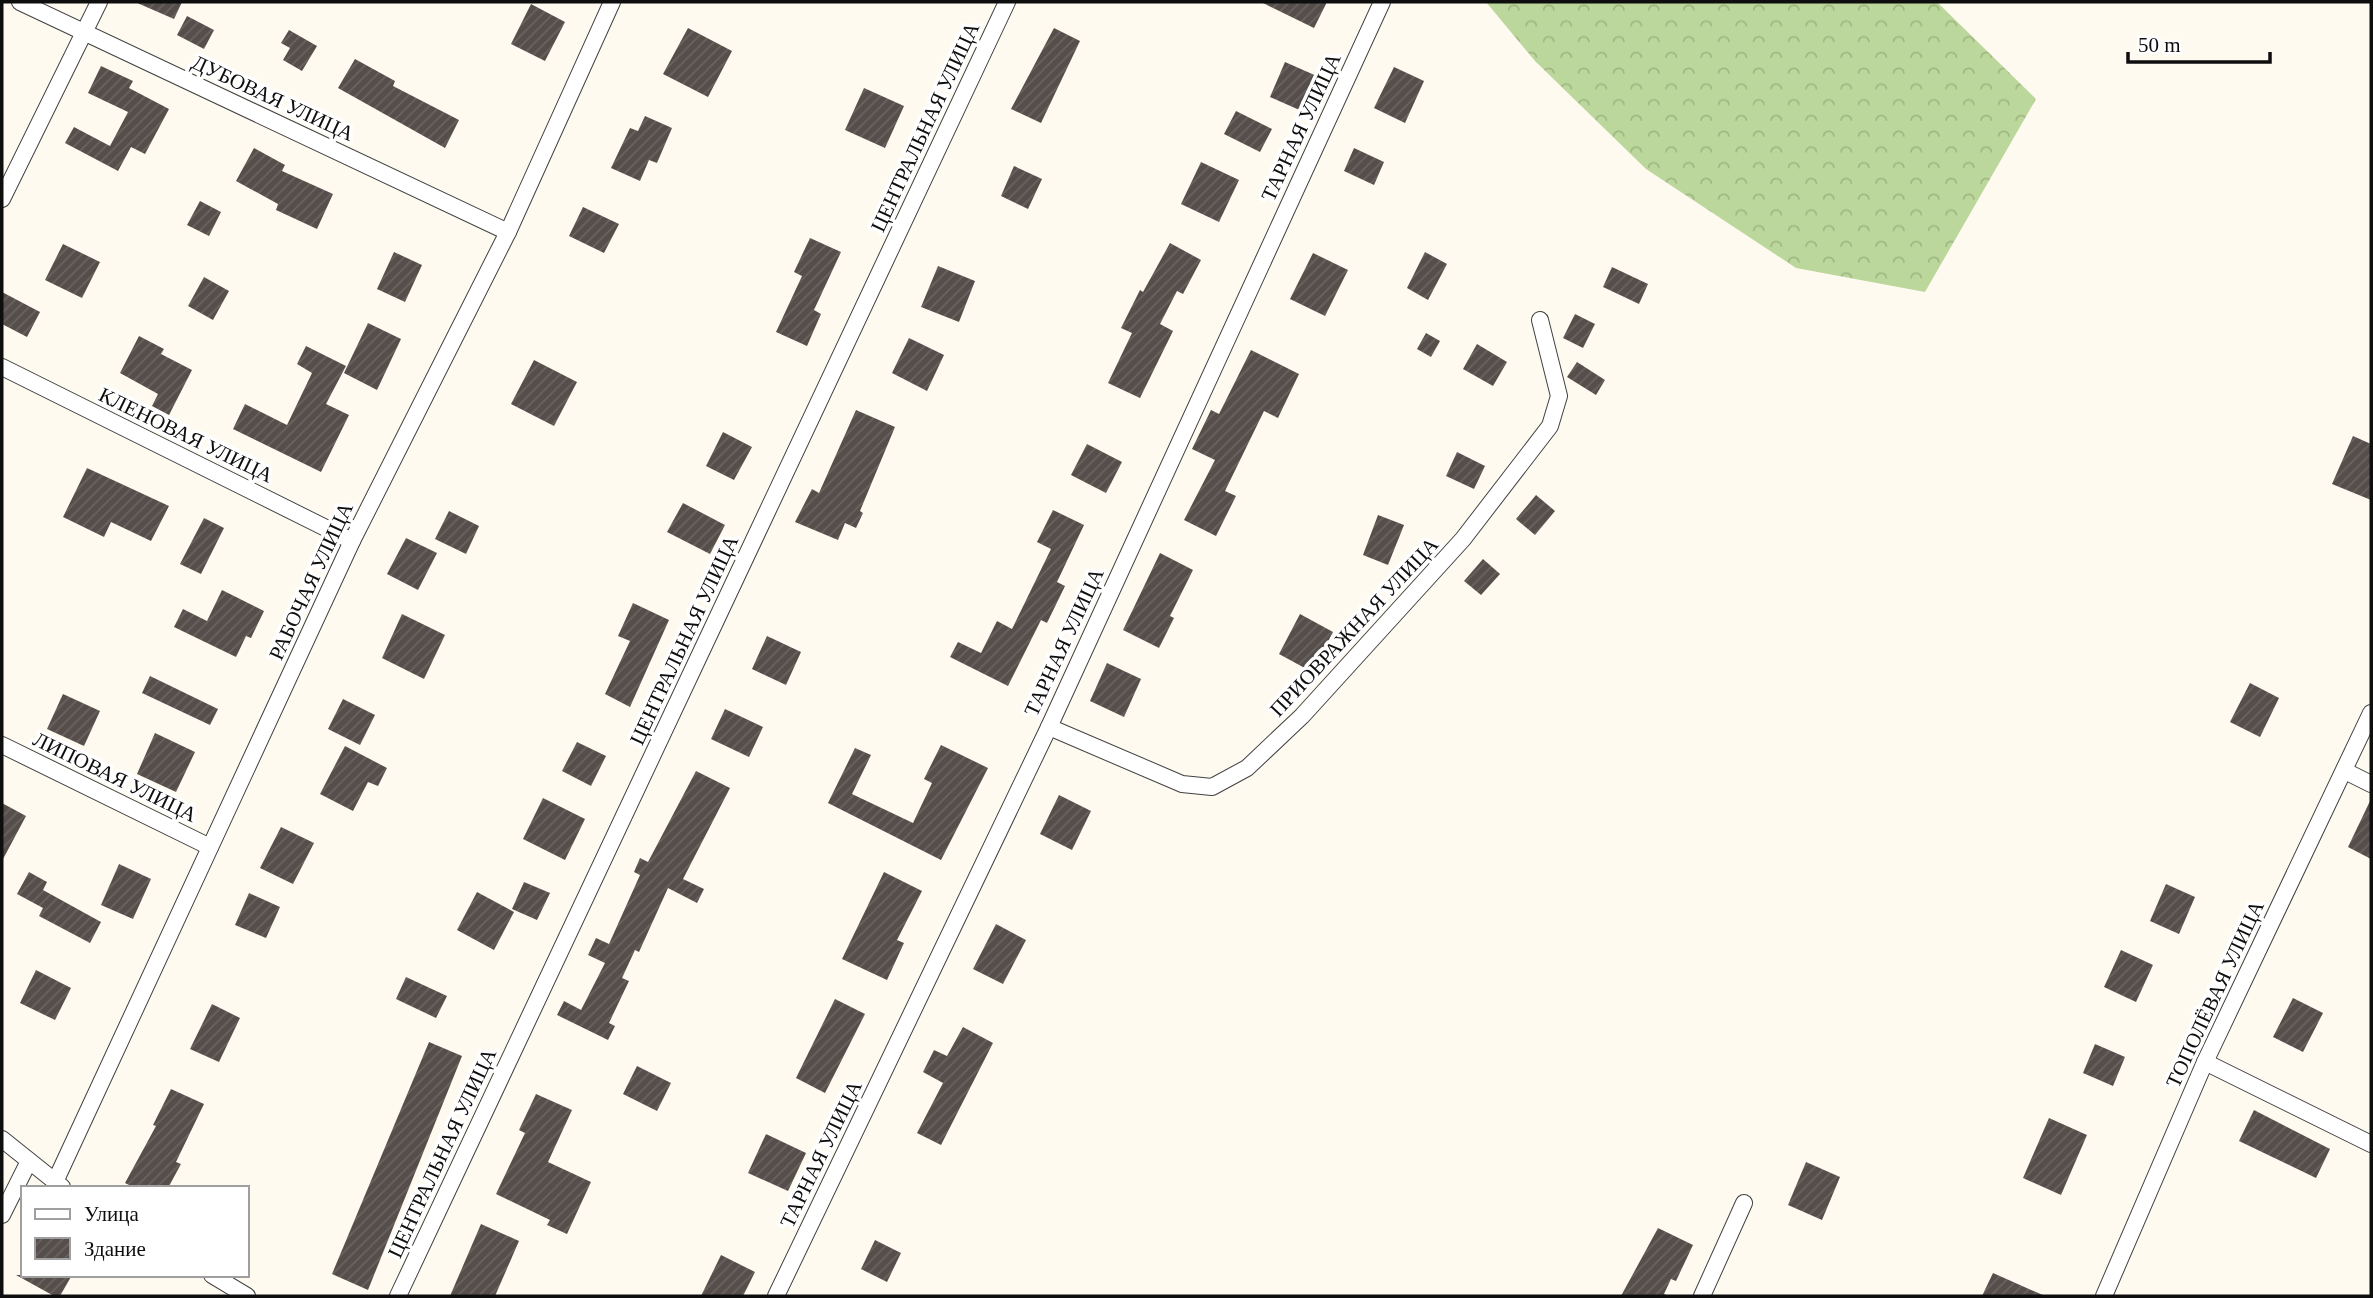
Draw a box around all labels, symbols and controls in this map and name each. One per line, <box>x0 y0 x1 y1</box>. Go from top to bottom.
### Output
street label: ЦЕНТРАЛЬНАЯ УЛИЦА <box>866 18 984 236</box>
scale bar <box>2128 21 2270 65</box>
text: 50 m <box>2138 33 2181 57</box>
street label: ТАРНАЯ УЛИЦА <box>1256 48 1346 205</box>
street label: ДУБОВАЯ УЛИЦА <box>188 50 359 146</box>
street label: КЛЕНОВАЯ УЛИЦА <box>95 382 278 488</box>
street label: РАБОЧАЯ УЛИЦА <box>264 498 358 664</box>
street label: ЦЕНТРАЛЬНАЯ УЛИЦА <box>625 531 743 749</box>
street label: ПРИОВРАЖНАЯ УЛИЦА <box>1265 532 1444 721</box>
street label: ТАРНАЯ УЛИЦА <box>1019 563 1109 720</box>
street label: ЛИПОВАЯ УЛИЦА <box>29 727 201 827</box>
street label: ТОПОЛЁВАЯ УЛИЦА <box>2161 896 2269 1091</box>
street label: ЦЕНТРАЛЬНАЯ УЛИЦА <box>383 1044 501 1262</box>
street label: ТАРНАЯ УЛИЦА <box>775 1076 867 1231</box>
legend <box>21 1186 248 1277</box>
text: Улица <box>84 1202 139 1226</box>
text: Здание <box>84 1237 146 1261</box>

